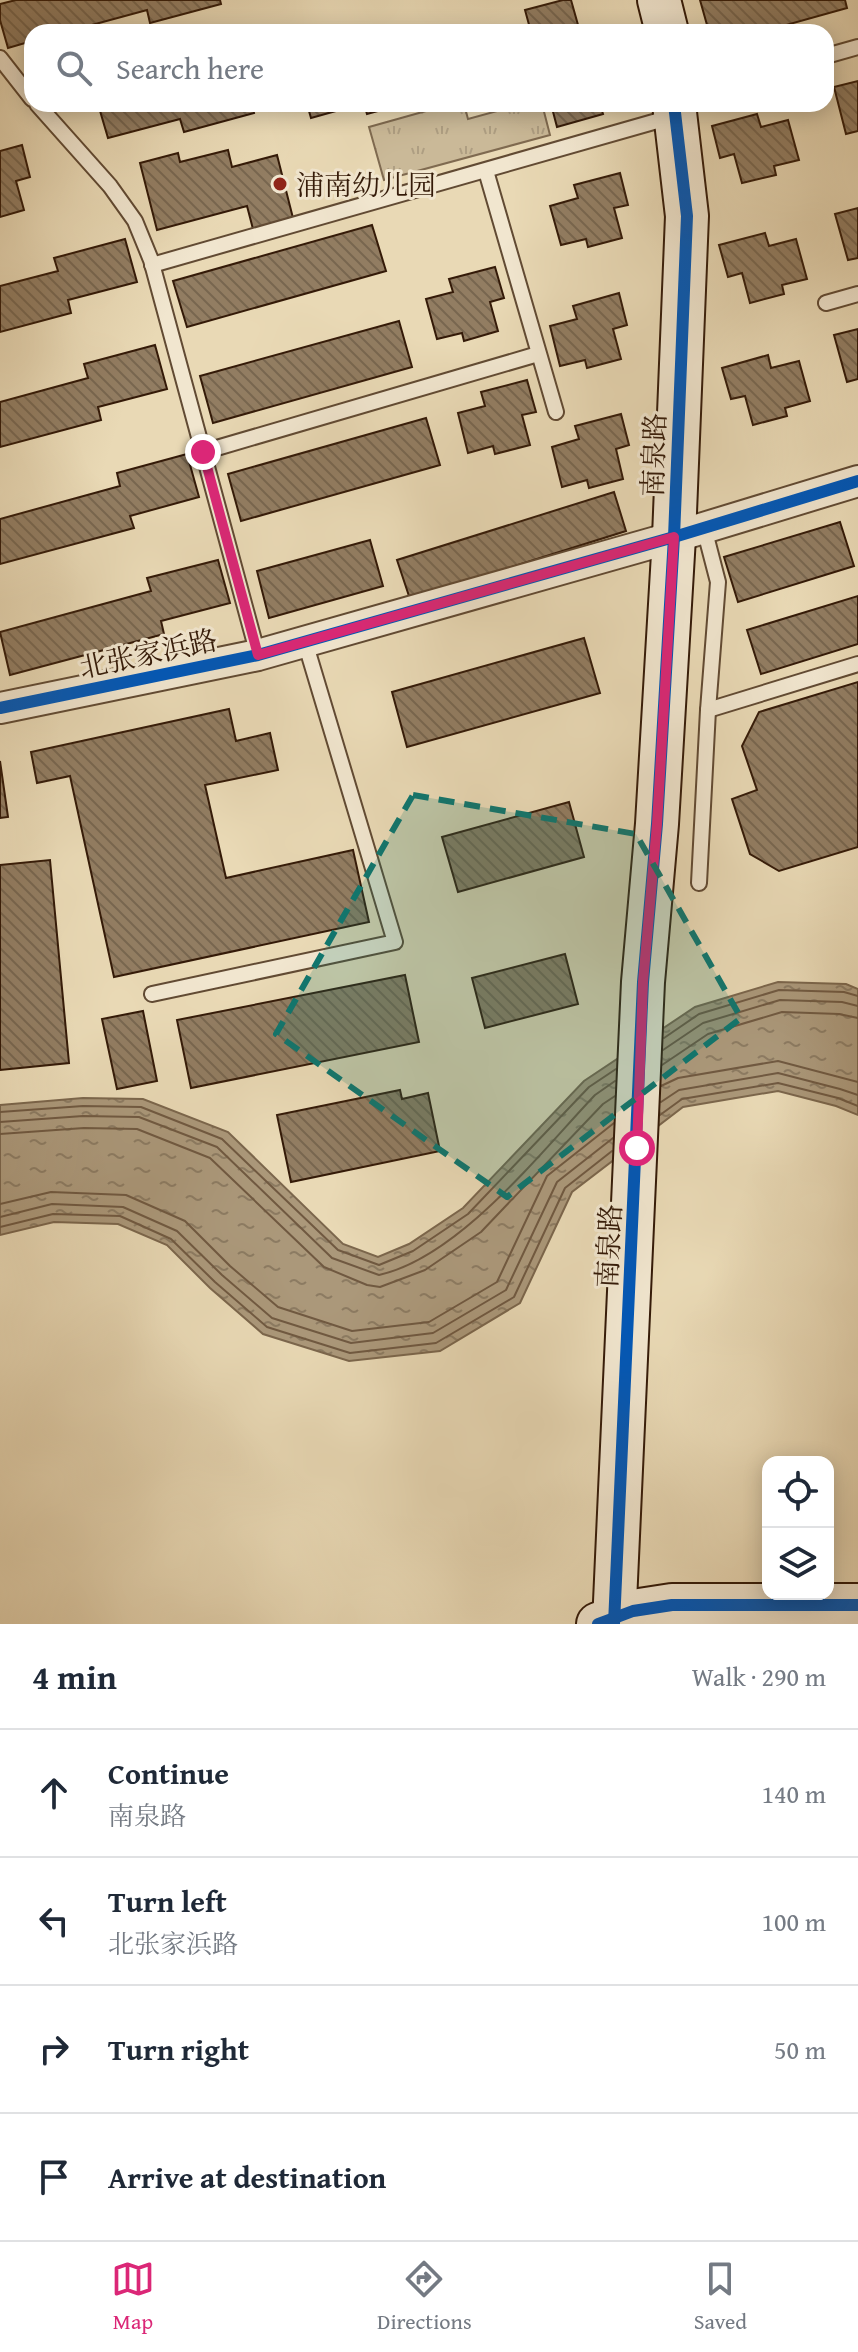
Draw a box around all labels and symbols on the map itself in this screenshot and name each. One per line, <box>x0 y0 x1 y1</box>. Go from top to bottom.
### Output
place label: 浦南幼儿园 <box>296 164 436 205</box>
marker: 浦南幼儿园 <box>271 175 289 193</box>
street label: 南泉路 <box>631 412 675 498</box>
route end <box>185 434 221 470</box>
street label: 北张家浜路 <box>75 618 221 688</box>
route start <box>619 1130 655 1166</box>
street label: 南泉路 <box>585 1203 631 1289</box>

